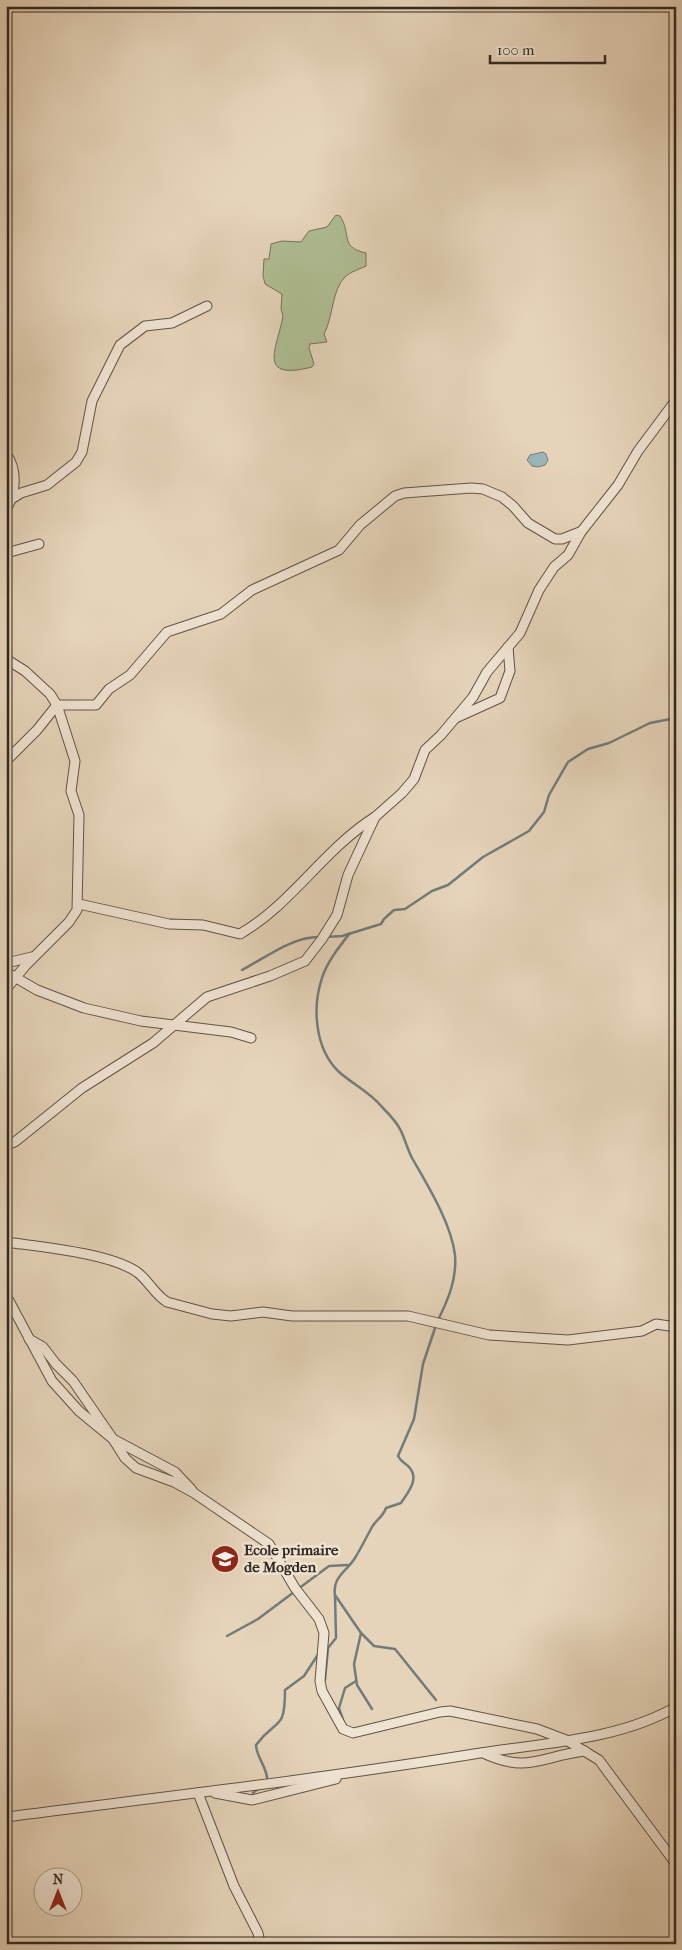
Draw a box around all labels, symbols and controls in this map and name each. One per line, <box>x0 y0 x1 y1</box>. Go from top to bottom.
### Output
scale bar <box>490 32 604 64</box>
text: 100 m <box>497 41 535 59</box>
place label: Ecole primaire de Mogden <box>244 1541 339 1576</box>
school or university icon: Ecole primaire de Mogden <box>210 1544 240 1574</box>
north arrow <box>32 1868 82 1918</box>
text: N <box>53 1871 64 1888</box>

